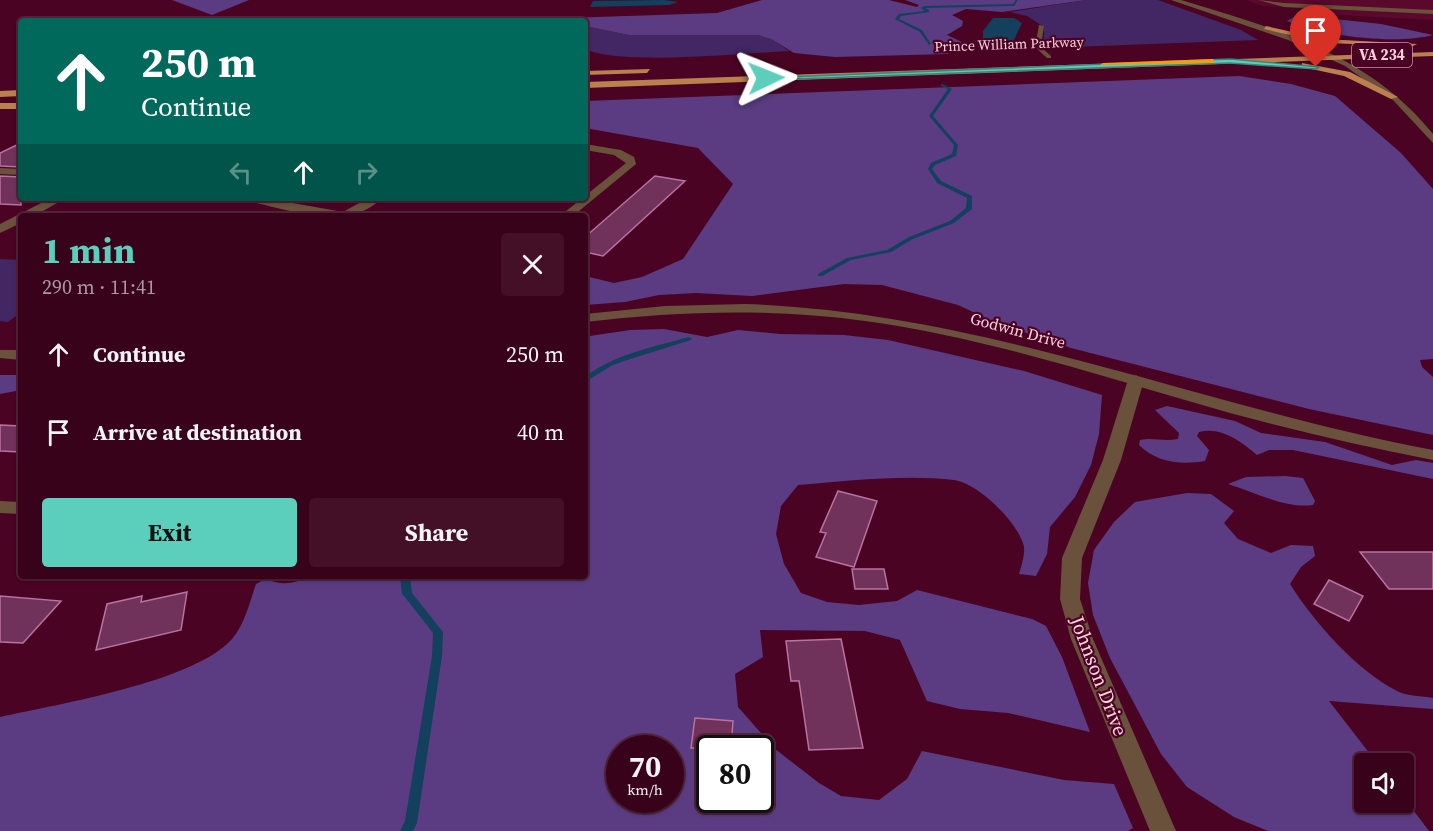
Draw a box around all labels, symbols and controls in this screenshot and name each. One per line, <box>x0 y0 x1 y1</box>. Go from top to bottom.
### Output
pin <box>1290 5 1341 67</box>
icon: arrive <box>1299 14 1332 47</box>
street label: Prince William Parkway <box>934 31 1085 57</box>
text: 250 m <box>141 33 256 91</box>
icon: ahead <box>42 42 120 120</box>
road number: VA 234 <box>1352 43 1412 67</box>
position arrow <box>734 46 798 110</box>
text: Continue <box>141 88 251 125</box>
icon: left <box>224 156 257 189</box>
icon: ahead <box>287 156 320 189</box>
icon: right <box>350 156 383 189</box>
text: 1 min <box>42 226 135 275</box>
button: close <box>501 233 564 296</box>
text: 290 m · 11:41 <box>42 273 156 301</box>
street label: Godwin Drive <box>968 307 1068 353</box>
icon: ahead <box>42 338 75 371</box>
text: Continue <box>93 339 186 369</box>
text: 250 m <box>506 339 564 369</box>
icon: arrive <box>42 416 75 449</box>
text: Arrive at destination <box>93 417 302 447</box>
text: 40 m <box>517 417 564 447</box>
button: Exit <box>42 498 297 567</box>
button: Share <box>309 498 564 567</box>
street label: Johnson Drive <box>1063 611 1135 740</box>
speed limit sign: 80 <box>696 735 774 813</box>
text: 70 <box>629 746 661 787</box>
map controls <box>1354 753 1414 813</box>
button: sound <box>1354 753 1414 813</box>
text: km/h <box>627 779 663 800</box>

